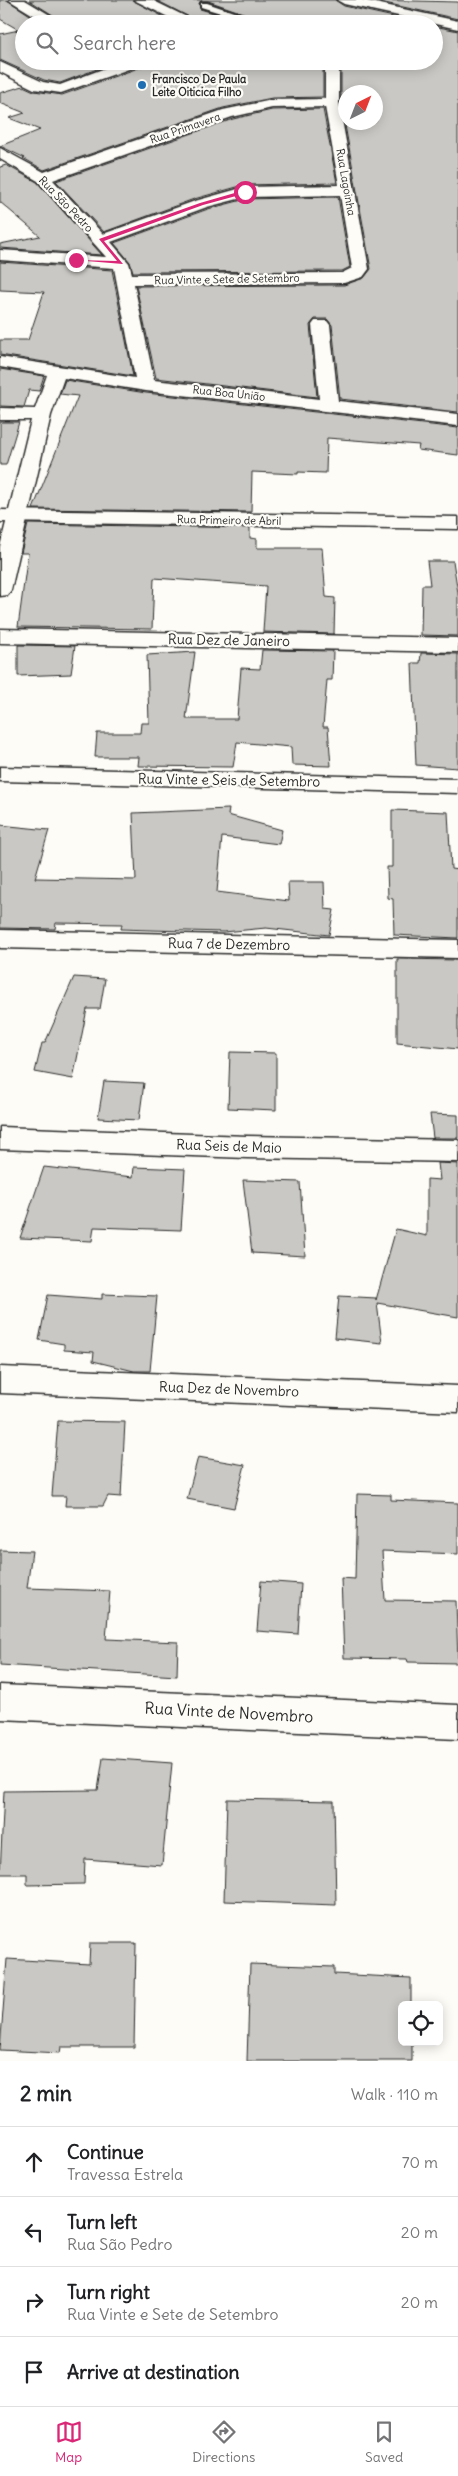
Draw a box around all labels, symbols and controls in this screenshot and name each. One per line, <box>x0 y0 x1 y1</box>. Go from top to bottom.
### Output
search box <box>15 15 443 70</box>
icon: search <box>33 29 61 57</box>
text: Search here <box>73 31 176 55</box>
place label: Francisco De Paula Leite Oiticica Filho <box>152 72 247 99</box>
marker: Francisco De Paula Leite Oiticica Filho <box>136 79 148 91</box>
north arrow <box>338 85 383 130</box>
street label: Rua Primavera <box>148 109 222 147</box>
street label: Rua Lagoinha <box>333 147 359 217</box>
street label: Rua São Pedro <box>36 173 96 235</box>
route start <box>234 181 257 204</box>
route end <box>65 249 88 272</box>
street label: Rua Vinte e Sete de Setembro <box>154 271 300 287</box>
street label: Rua Boa União <box>192 382 266 404</box>
street label: Rua Primeiro de Abril <box>177 512 281 528</box>
street label: Rua Dez de Janeiro <box>168 630 290 650</box>
street label: Rua Vinte e Seis de Setembro <box>138 769 321 791</box>
street label: Rua 7 de Dezembro <box>168 934 290 954</box>
street label: Rua Seis de Maio <box>176 1135 282 1157</box>
street label: Rua Dez de Novembro <box>159 1378 299 1400</box>
street label: Rua Vinte de Novembro <box>144 1698 314 1726</box>
map controls <box>398 2001 443 2046</box>
button: locate <box>398 2001 443 2046</box>
text: 2 min <box>20 2080 72 2107</box>
text: Walk · 110 m <box>351 2084 438 2104</box>
text: Continue <box>67 2140 144 2164</box>
icon: ahead <box>20 2148 48 2176</box>
text: 70 m <box>402 2152 438 2172</box>
text: Travessa Estrela <box>67 2164 183 2184</box>
text: Turn left <box>67 2210 137 2234</box>
icon: left <box>20 2218 48 2246</box>
text: 20 m <box>401 2222 438 2242</box>
text: Rua São Pedro <box>67 2234 172 2254</box>
text: Turn right <box>67 2280 150 2304</box>
icon: right <box>20 2288 48 2316</box>
text: 20 m <box>401 2292 438 2312</box>
text: Rua Vinte e Sete de Setembro <box>67 2304 279 2324</box>
icon: arrive <box>20 2358 48 2386</box>
text: Arrive at destination <box>67 2360 240 2384</box>
tab: Map <box>55 2418 83 2466</box>
tab: Directions <box>192 2418 255 2466</box>
tab: Saved <box>365 2418 403 2466</box>

